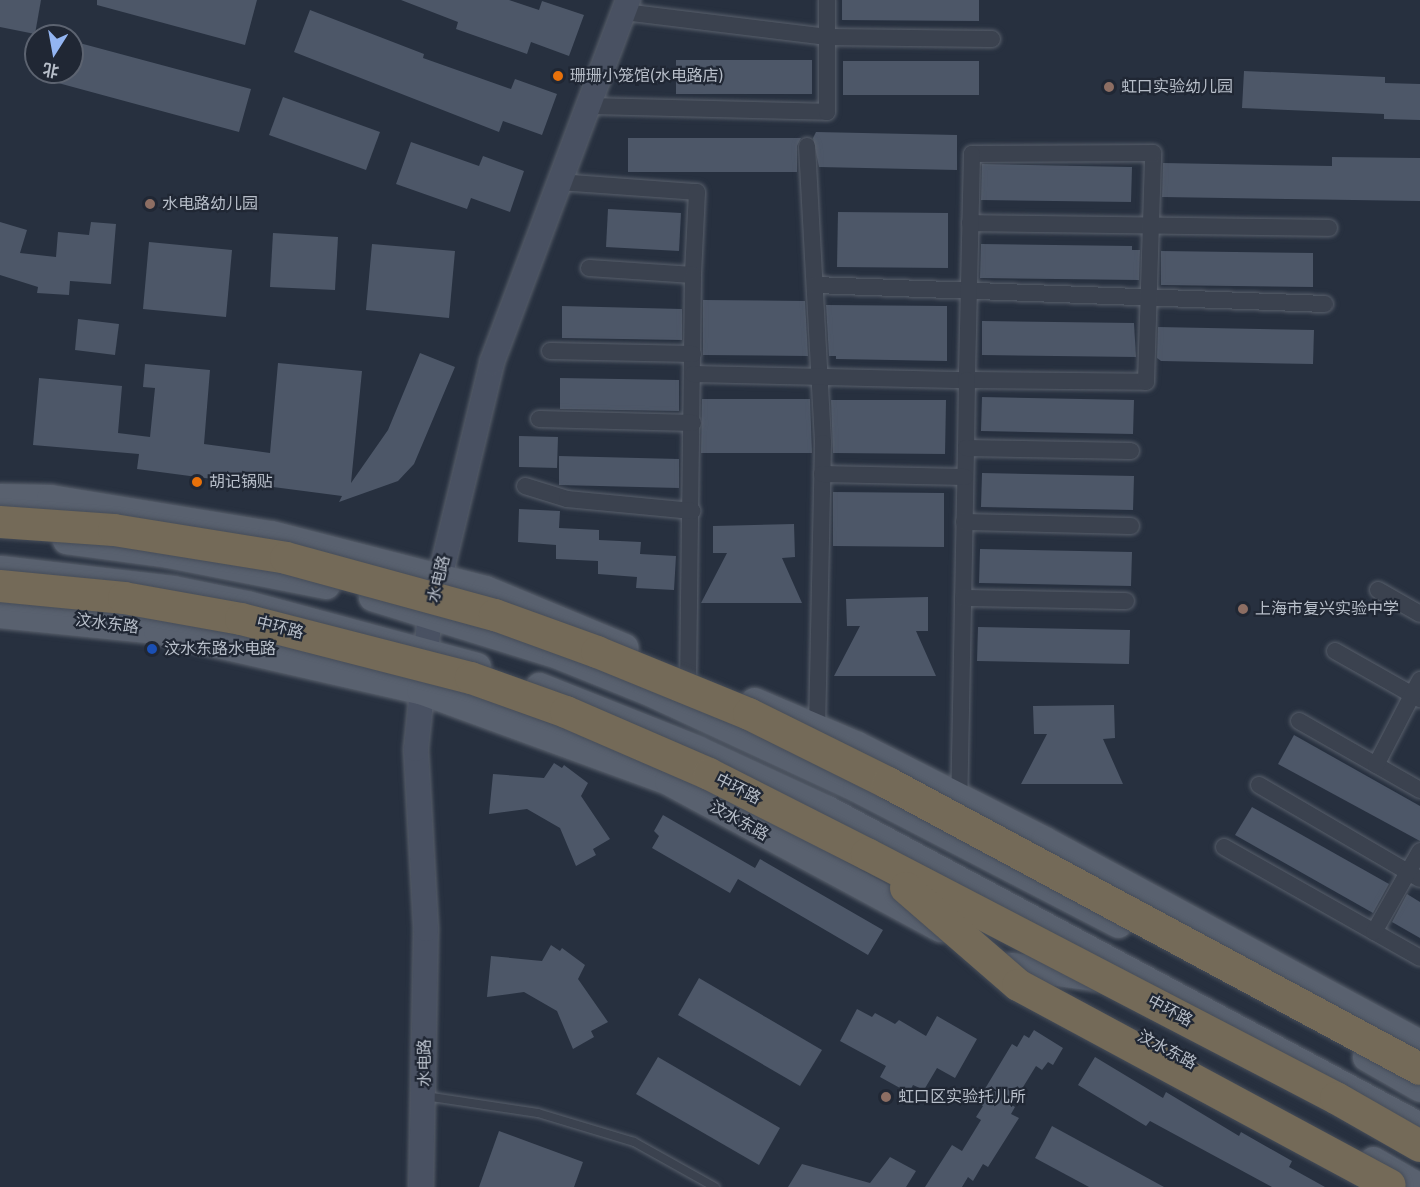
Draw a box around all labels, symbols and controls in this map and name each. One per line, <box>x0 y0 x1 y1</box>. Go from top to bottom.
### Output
north arrow <box>24 24 84 84</box>
text: 北 <box>41 59 61 81</box>
place label: 珊珊小笼馆(水电路店) <box>570 66 724 86</box>
marker: 珊珊小笼馆(水电路店) <box>551 69 565 83</box>
place label: 虹口实验幼儿园 <box>1121 77 1233 97</box>
marker: 虹口实验幼儿园 <box>1102 80 1116 94</box>
place label: 水电路幼儿园 <box>162 194 258 214</box>
marker: 水电路幼儿园 <box>143 197 157 211</box>
place label: 胡记锅贴 <box>209 472 273 492</box>
marker: 胡记锅贴 <box>190 475 204 489</box>
street label: 水电路 <box>424 553 454 605</box>
place label: 上海市复兴实验中学 <box>1255 599 1399 619</box>
marker: 上海市复兴实验中学 <box>1236 602 1250 616</box>
street label: 汶水东路 <box>74 611 140 637</box>
street label: 中环路 <box>254 613 306 643</box>
place label: 汶水东路水电路 <box>164 639 276 659</box>
marker: 汶水东路水电路 <box>145 642 159 656</box>
street label: 中环路 <box>712 770 764 808</box>
street label: 汶水东路 <box>706 797 772 845</box>
street label: 中环路 <box>1144 991 1196 1031</box>
street label: 汶水东路 <box>1134 1027 1200 1073</box>
street label: 水电路 <box>415 1039 435 1087</box>
place label: 虹口区实验托儿所 <box>898 1087 1026 1107</box>
marker: 虹口区实验托儿所 <box>879 1090 893 1104</box>

